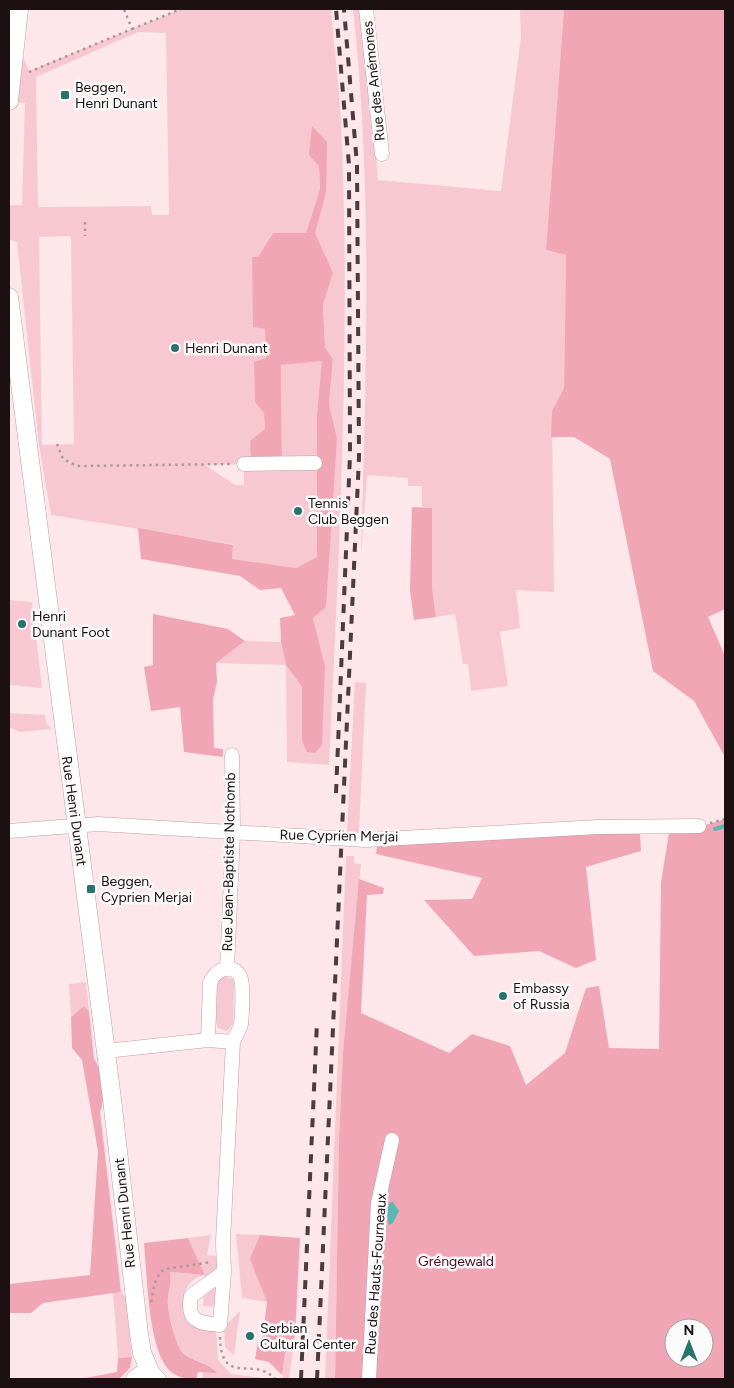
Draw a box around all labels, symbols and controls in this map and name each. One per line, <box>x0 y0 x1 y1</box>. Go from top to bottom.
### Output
street label: Rue des Anémones <box>359 20 389 142</box>
place label: Beggen, Henri Dunant <box>75 79 158 112</box>
marker: Beggen, Henri Dunant <box>59 89 71 101</box>
place label: Henri Dunant <box>185 340 268 357</box>
marker: Henri Dunant <box>169 342 181 354</box>
place label: Tennis Club Beggen <box>308 495 389 528</box>
marker: Tennis Club Beggen <box>292 505 304 517</box>
place label: Henri Dunant Foot <box>32 608 110 641</box>
marker: Henri Dunant Foot <box>16 618 28 630</box>
street label: Rue Henri Dunant <box>58 755 90 867</box>
street label: Rue Jean-Baptiste Nothomb <box>219 772 239 952</box>
street label: Rue Cyprien Merjai <box>280 826 398 846</box>
place label: Beggen, Cyprien Merjai <box>101 873 192 906</box>
marker: Beggen, Cyprien Merjai <box>85 883 97 895</box>
place label: Embassy of Russia <box>513 980 570 1013</box>
marker: Embassy of Russia <box>497 990 509 1002</box>
street label: Rue Henri Dunant <box>111 1157 139 1269</box>
street label: Rue des Hauts-Fourneaux <box>362 1192 390 1355</box>
park label: Gréngewald <box>418 1253 494 1270</box>
north arrow <box>664 1318 714 1368</box>
place label: Serbian Cultural Center <box>260 1320 356 1353</box>
text: N <box>684 1322 694 1339</box>
marker: Serbian Cultural Center <box>244 1330 256 1342</box>

